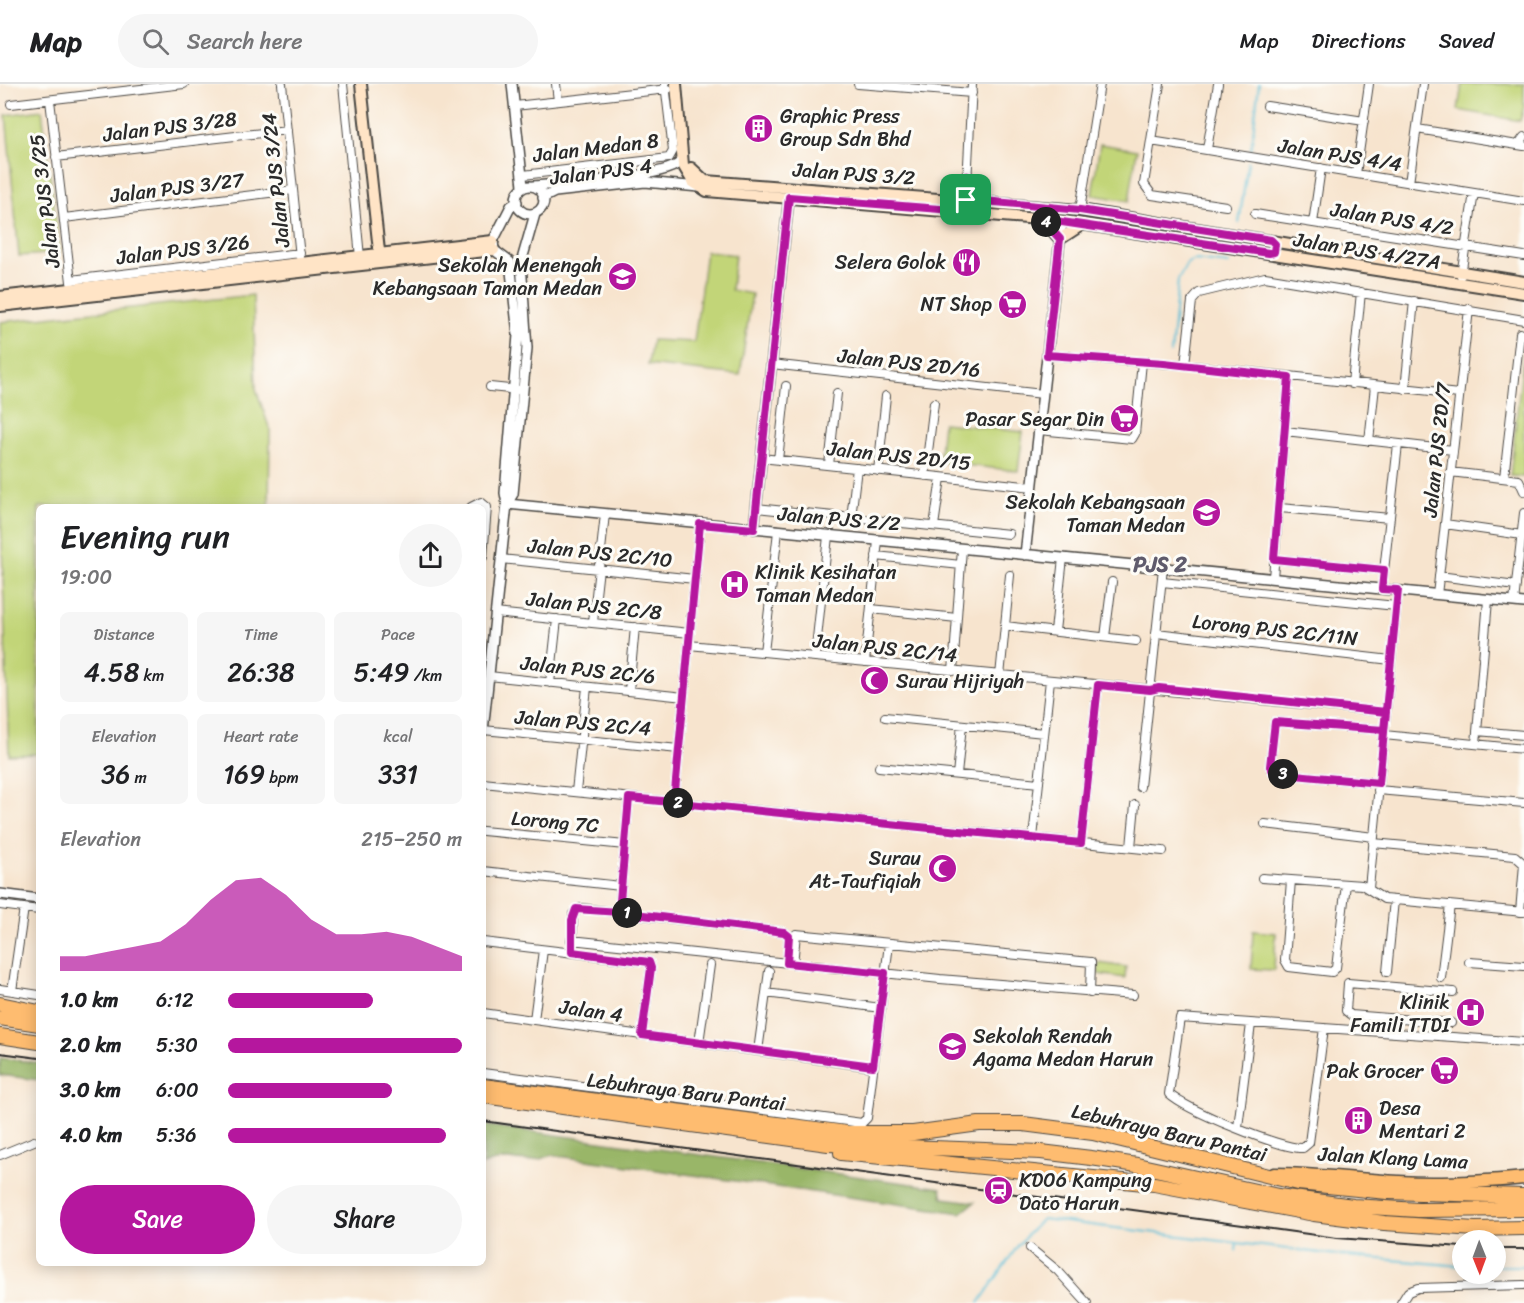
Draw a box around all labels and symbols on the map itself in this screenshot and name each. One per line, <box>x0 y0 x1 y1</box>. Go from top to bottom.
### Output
place label: Graphic Press Group Sdn Bhd <box>780 99 912 157</box>
street label: Jalan PJS 3/28 <box>100 101 239 153</box>
street label: Jalan PJS 3/24 <box>252 111 301 250</box>
building icon: Graphic Press Group Sdn Bhd <box>743 112 775 144</box>
street label: Jalan Medan 8 <box>530 123 661 173</box>
street label: Jalan PJS 4/4 <box>1275 128 1404 182</box>
street label: Jalan PJS 3/25 <box>19 132 71 271</box>
street label: Jalan PJS 4 <box>547 148 654 196</box>
street label: Jalan PJS 3/2 <box>791 152 917 196</box>
street label: Jalan PJS 3/27 <box>107 162 247 214</box>
pin <box>940 174 991 225</box>
street label: Jalan PJS 4/2 <box>1327 192 1456 246</box>
pin: 4 <box>1031 207 1061 237</box>
street label: Jalan PJS 4/27A <box>1290 222 1443 280</box>
street label: Jalan PJS 3/26 <box>113 224 252 276</box>
place label: Selera Golok <box>835 245 946 280</box>
restaurant icon: Selera Golok <box>951 246 983 278</box>
place label: Sekolah Menengah Kebangsaan Taman Medan <box>373 248 602 306</box>
school or university icon: Sekolah Menengah Kebangsaan Taman Medan <box>607 261 639 293</box>
place label: NT Shop <box>920 287 992 322</box>
supermarket icon: NT Shop <box>997 288 1029 320</box>
street label: Jalan PJS 2D/16 <box>835 338 982 388</box>
street label: Jalan PJS 2D/7 <box>1412 380 1462 520</box>
place label: Pasar Segar Din <box>965 402 1104 437</box>
supermarket icon: Pasar Segar Din <box>1109 403 1141 435</box>
street label: Jalan PJS 2D/15 <box>824 431 973 481</box>
place label: Sekolah Kebangsaan Taman Medan <box>1006 485 1185 543</box>
street label: Jalan PJS 2/2 <box>775 496 902 542</box>
school or university icon: Sekolah Kebangsaan Taman Medan <box>1190 497 1222 529</box>
street label: Jalan PJS 2C/10 <box>525 528 674 578</box>
district label: PJS 2 <box>1133 545 1187 584</box>
place label: Klinik Kesihatan Taman Medan <box>755 555 897 613</box>
hospital icon: Klinik Kesihatan Taman Medan <box>718 568 750 600</box>
street label: Jalan PJS 2C/8 <box>524 581 663 631</box>
street label: Lorong PJS 2C/11N <box>1191 604 1360 656</box>
street label: Jalan PJS 2C/14 <box>810 623 959 673</box>
street label: Jalan PJS 2C/6 <box>518 645 657 694</box>
place label: Surau Hijriyah <box>896 664 1024 699</box>
mosque icon: Surau Hijriyah <box>859 665 891 697</box>
street label: Jalan PJS 2C/4 <box>513 700 652 746</box>
pin: 3 <box>1268 759 1298 789</box>
pin: 2 <box>663 788 693 818</box>
street label: Lorong 7C <box>510 801 601 843</box>
place label: Surau At-Taufiqiah <box>808 841 921 899</box>
mosque icon: Surau At-Taufiqiah <box>926 853 958 885</box>
pin: 1 <box>612 898 642 928</box>
place label: Klinik Famili TTDI <box>1350 985 1451 1043</box>
street label: Jalan 4 <box>556 989 625 1033</box>
hospital icon: Klinik Famili TTDI <box>1455 997 1487 1029</box>
place label: Sekolah Rendah Agama Medan Harun <box>972 1019 1153 1077</box>
school or university icon: Sekolah Rendah Agama Medan Harun <box>936 1031 968 1063</box>
place label: Pak Grocer <box>1326 1054 1425 1089</box>
supermarket icon: Pak Grocer <box>1428 1055 1460 1087</box>
street label: Lebuhraya Baru Pantai <box>585 1062 788 1122</box>
place label: Desa Mentari 2 <box>1379 1091 1466 1149</box>
street label: Lebuhraya Baru Pantai <box>1068 1094 1270 1173</box>
building icon: Desa Mentari 2 <box>1342 1104 1374 1136</box>
street label: Jalan Klang Lama <box>1316 1137 1470 1179</box>
place label: KD06 Kampung Dato Harun <box>1019 1163 1152 1221</box>
station icon: KD06 Kampung Dato Harun <box>982 1175 1014 1207</box>
north arrow <box>1452 1230 1506 1284</box>

